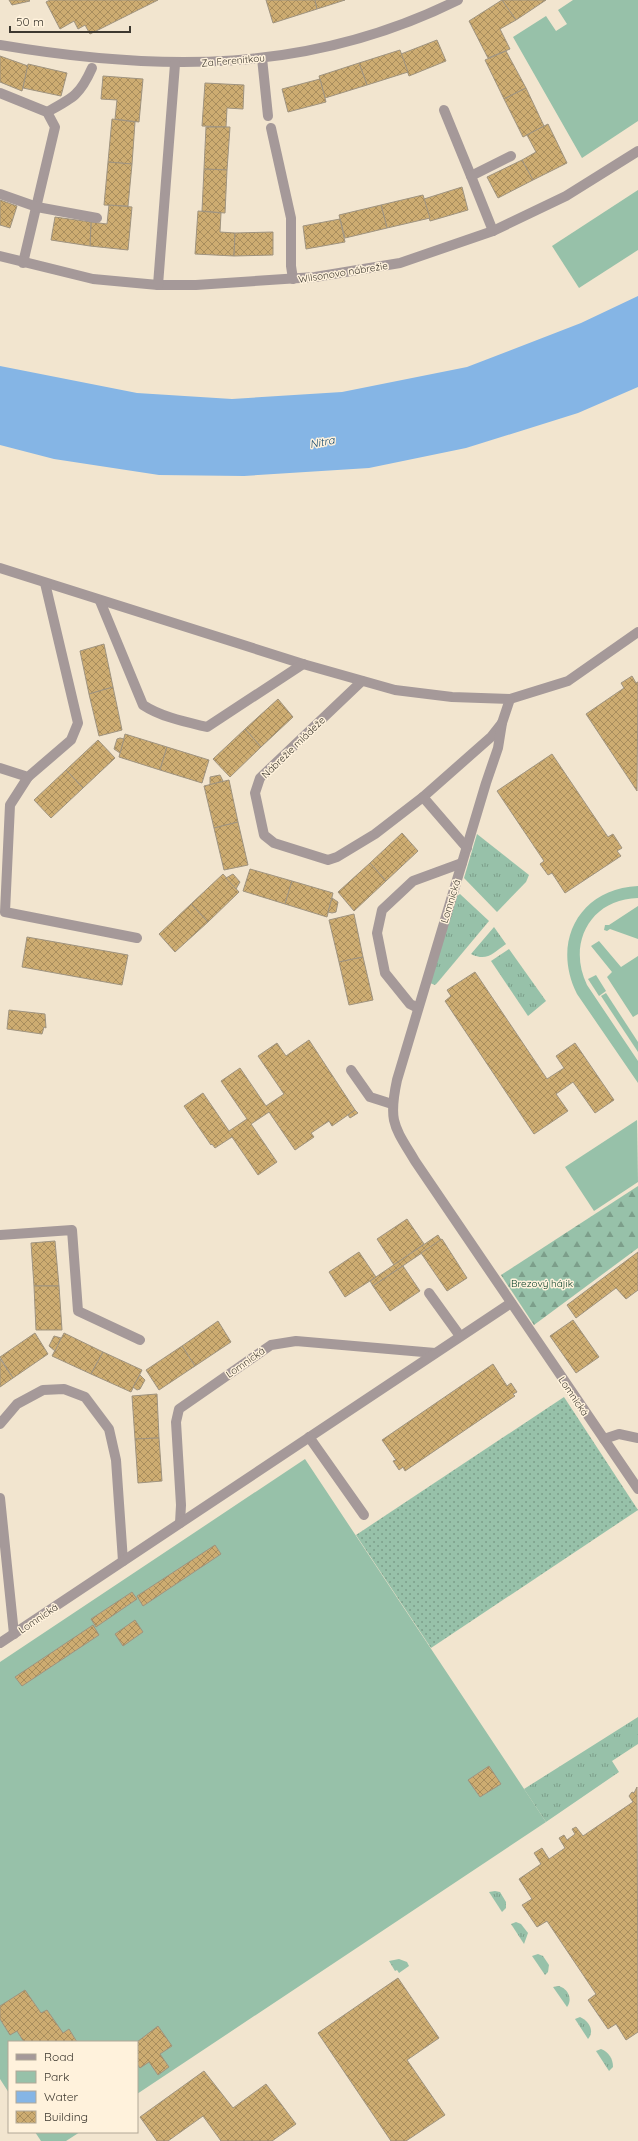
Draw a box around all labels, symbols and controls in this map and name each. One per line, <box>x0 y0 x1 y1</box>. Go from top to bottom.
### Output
scale bar <box>10 8 130 34</box>
text: 50 m <box>16 14 44 29</box>
street label: Za Ferenitkou <box>201 51 265 70</box>
street label: Wilsonovo nábrežie <box>297 259 389 286</box>
water label: Nitra <box>308 433 337 451</box>
street label: Nábrežie mládeže <box>259 713 328 781</box>
street label: Lomnická <box>438 878 463 925</box>
park label: Brezový hájik <box>511 1277 573 1290</box>
street label: Lomnická <box>223 1344 267 1381</box>
street label: Lomnická <box>556 1374 592 1419</box>
street label: Lomnická <box>16 1600 61 1636</box>
legend <box>8 2041 138 2133</box>
text: Road <box>44 2049 74 2064</box>
text: Park <box>44 2069 69 2084</box>
text: Water <box>44 2089 79 2104</box>
text: Building <box>44 2109 88 2124</box>

